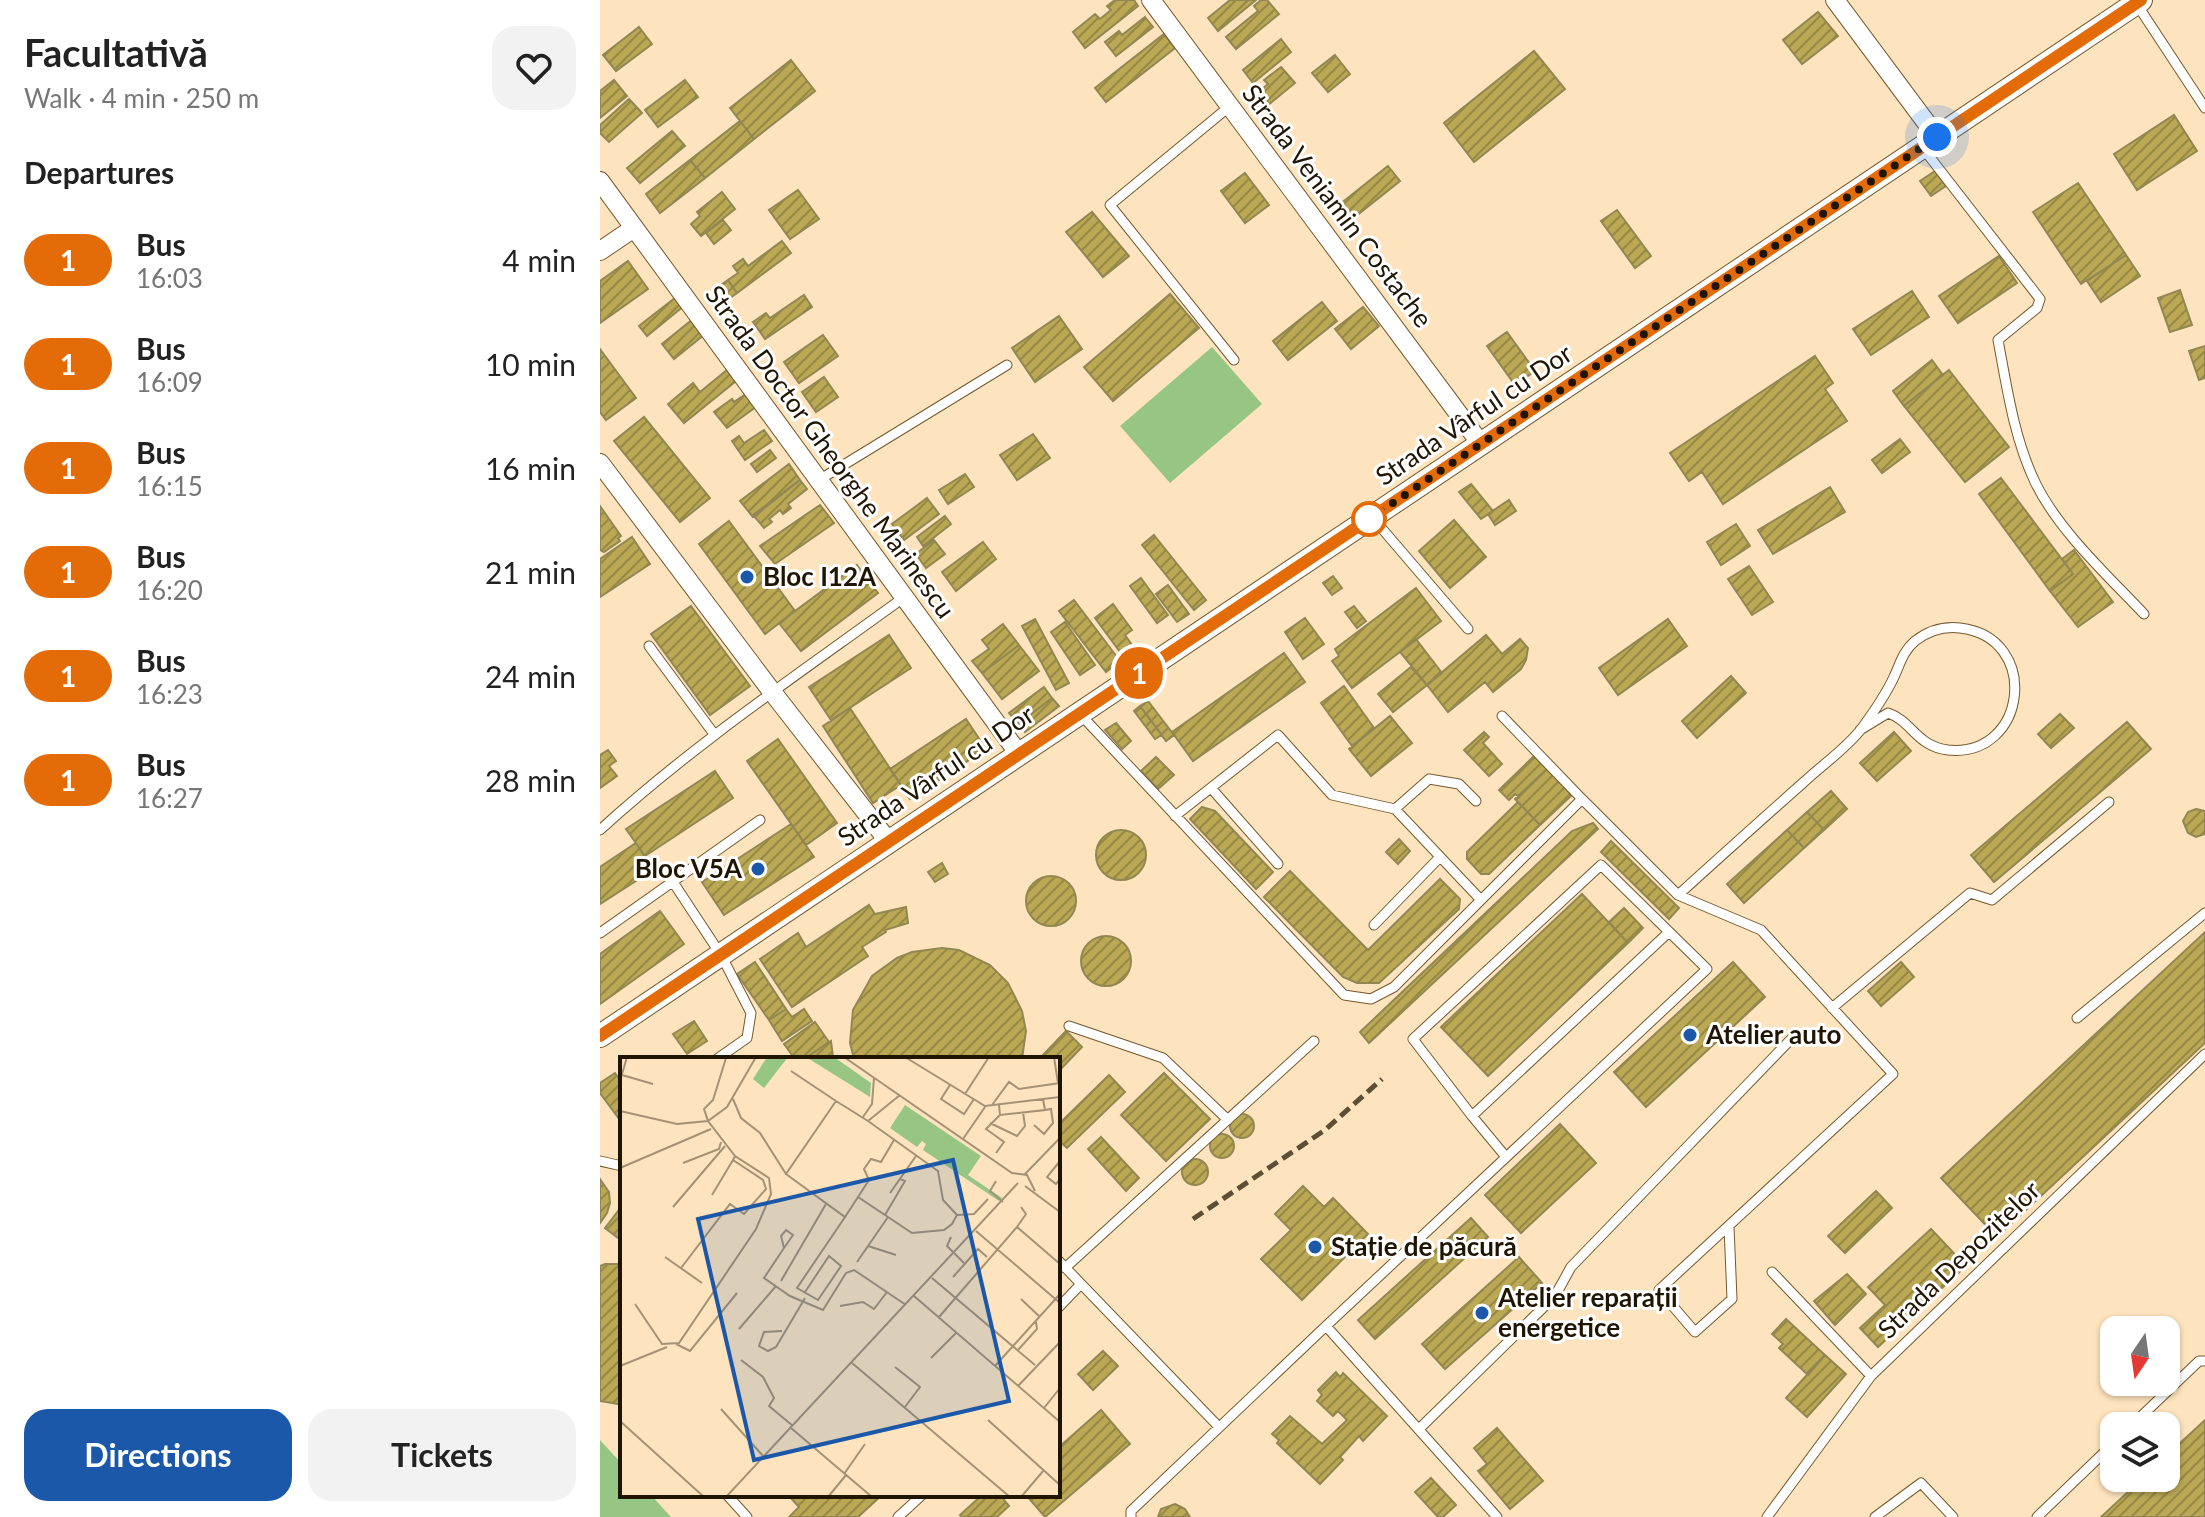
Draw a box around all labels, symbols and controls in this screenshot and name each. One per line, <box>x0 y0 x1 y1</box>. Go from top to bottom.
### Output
button: heart <box>492 26 576 110</box>
text: Facultativă <box>24 29 208 75</box>
street label: Strada Veniamin Costache <box>1236 78 1440 333</box>
text: Walk · 4 min · 250 m <box>24 82 259 114</box>
your location <box>1917 117 1957 157</box>
text: Departures <box>24 154 174 190</box>
text: Bus <box>136 226 186 262</box>
text: 4 min <box>502 242 576 278</box>
text: 1 <box>60 243 76 277</box>
text: 16:03 <box>136 262 203 294</box>
street label: Strada Doctor Gheorghe Marinescu <box>699 279 962 624</box>
text: Bus <box>136 330 186 366</box>
street label: Strada Vârful cu Dor <box>1369 336 1578 492</box>
text: 10 min <box>485 346 576 382</box>
text: 1 <box>60 347 76 381</box>
text: 16:09 <box>136 366 203 398</box>
text: Bus <box>136 434 186 470</box>
text: 16 min <box>485 450 576 486</box>
text: 1 <box>60 451 76 485</box>
text: 16:15 <box>136 470 203 502</box>
unlabelled marker <box>1352 502 1386 536</box>
text: Bus <box>136 538 186 574</box>
text: 21 min <box>485 554 576 590</box>
text: 1 <box>60 555 76 589</box>
place label: Bloc I12A <box>763 560 877 592</box>
marker: Bloc I12A <box>738 568 756 586</box>
text: 16:20 <box>136 574 203 606</box>
text: Bus <box>136 642 186 678</box>
line badge: 1 <box>1113 647 1165 699</box>
text: 1 <box>1131 656 1147 690</box>
text: 24 min <box>485 658 576 694</box>
text: 1 <box>60 659 76 693</box>
text: 16:23 <box>136 678 203 710</box>
street label: Strada Vârful cu Dor <box>831 697 1040 853</box>
text: Bus <box>136 746 186 782</box>
text: 28 min <box>485 762 576 798</box>
text: 1 <box>60 763 76 797</box>
text: 16:27 <box>136 782 203 814</box>
place label: Bloc V5A <box>635 852 743 884</box>
marker: Bloc V5A <box>749 860 767 878</box>
place label: Atelier auto <box>1705 1018 1842 1050</box>
marker: Atelier auto <box>1681 1026 1699 1044</box>
inset map <box>620 1057 1060 1497</box>
street label: Strada Depozitelor <box>1871 1173 2046 1345</box>
place label: Stație de păcură <box>1331 1230 1517 1262</box>
marker: Stație de păcură <box>1306 1238 1324 1256</box>
place label: Atelier reparații energetice <box>1497 1281 1678 1343</box>
marker: Atelier reparații energetice <box>1473 1304 1491 1322</box>
north arrow <box>2100 1316 2180 1396</box>
map controls <box>2100 1316 2180 1492</box>
button: Directions <box>24 1409 292 1501</box>
button: Tickets <box>308 1409 576 1501</box>
button: layers <box>2100 1412 2180 1492</box>

